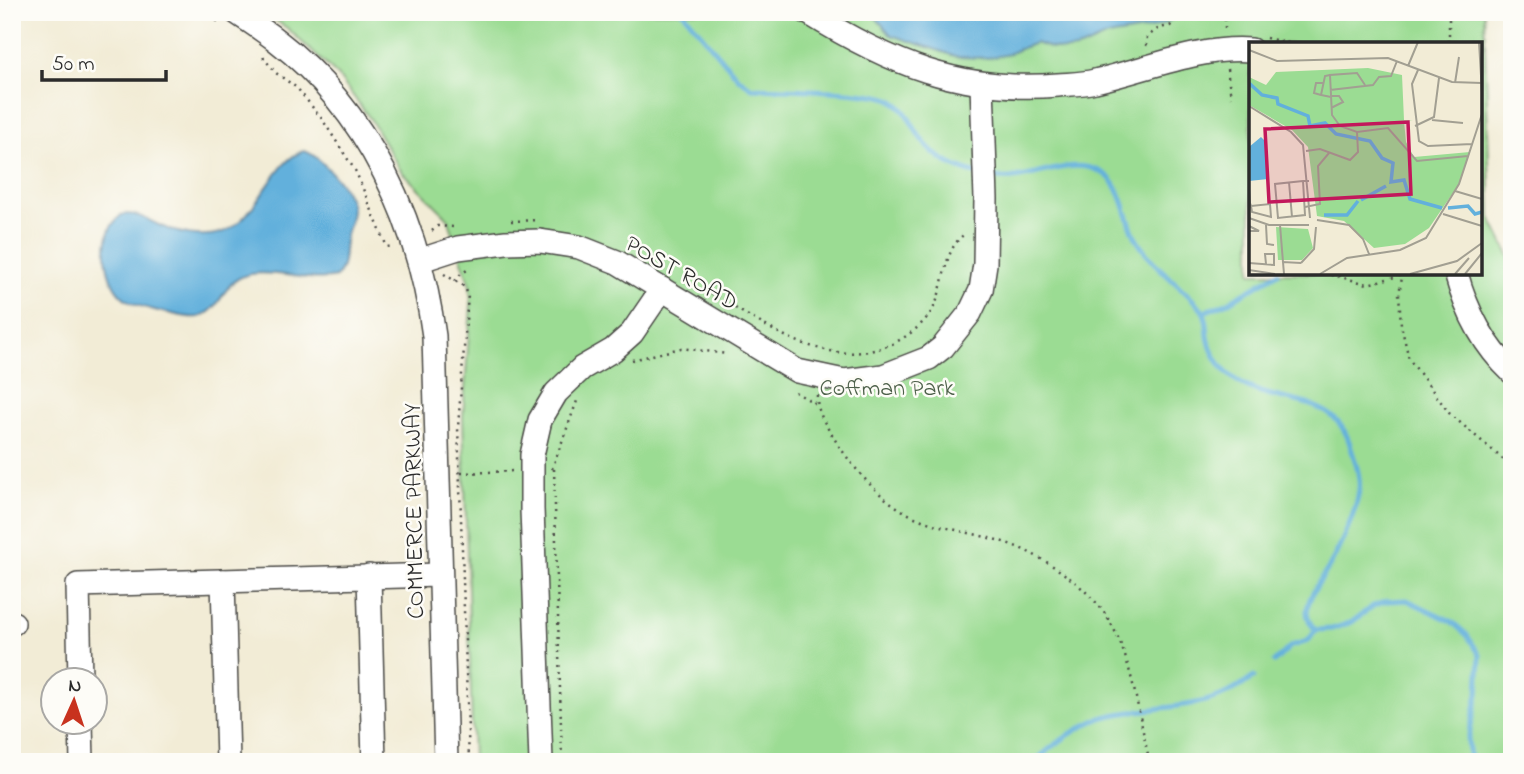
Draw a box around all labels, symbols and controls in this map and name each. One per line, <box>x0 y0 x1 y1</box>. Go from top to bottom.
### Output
scale bar <box>42 38 166 82</box>
inset map <box>1249 42 1482 275</box>
text: 50 m <box>52 50 95 80</box>
street label: POST ROAD <box>618 228 744 321</box>
park label: Coffman Park <box>820 372 955 407</box>
street label: COMMERCE PARKWAY <box>396 403 435 619</box>
north arrow <box>38 666 108 736</box>
text: N <box>68 673 82 700</box>

